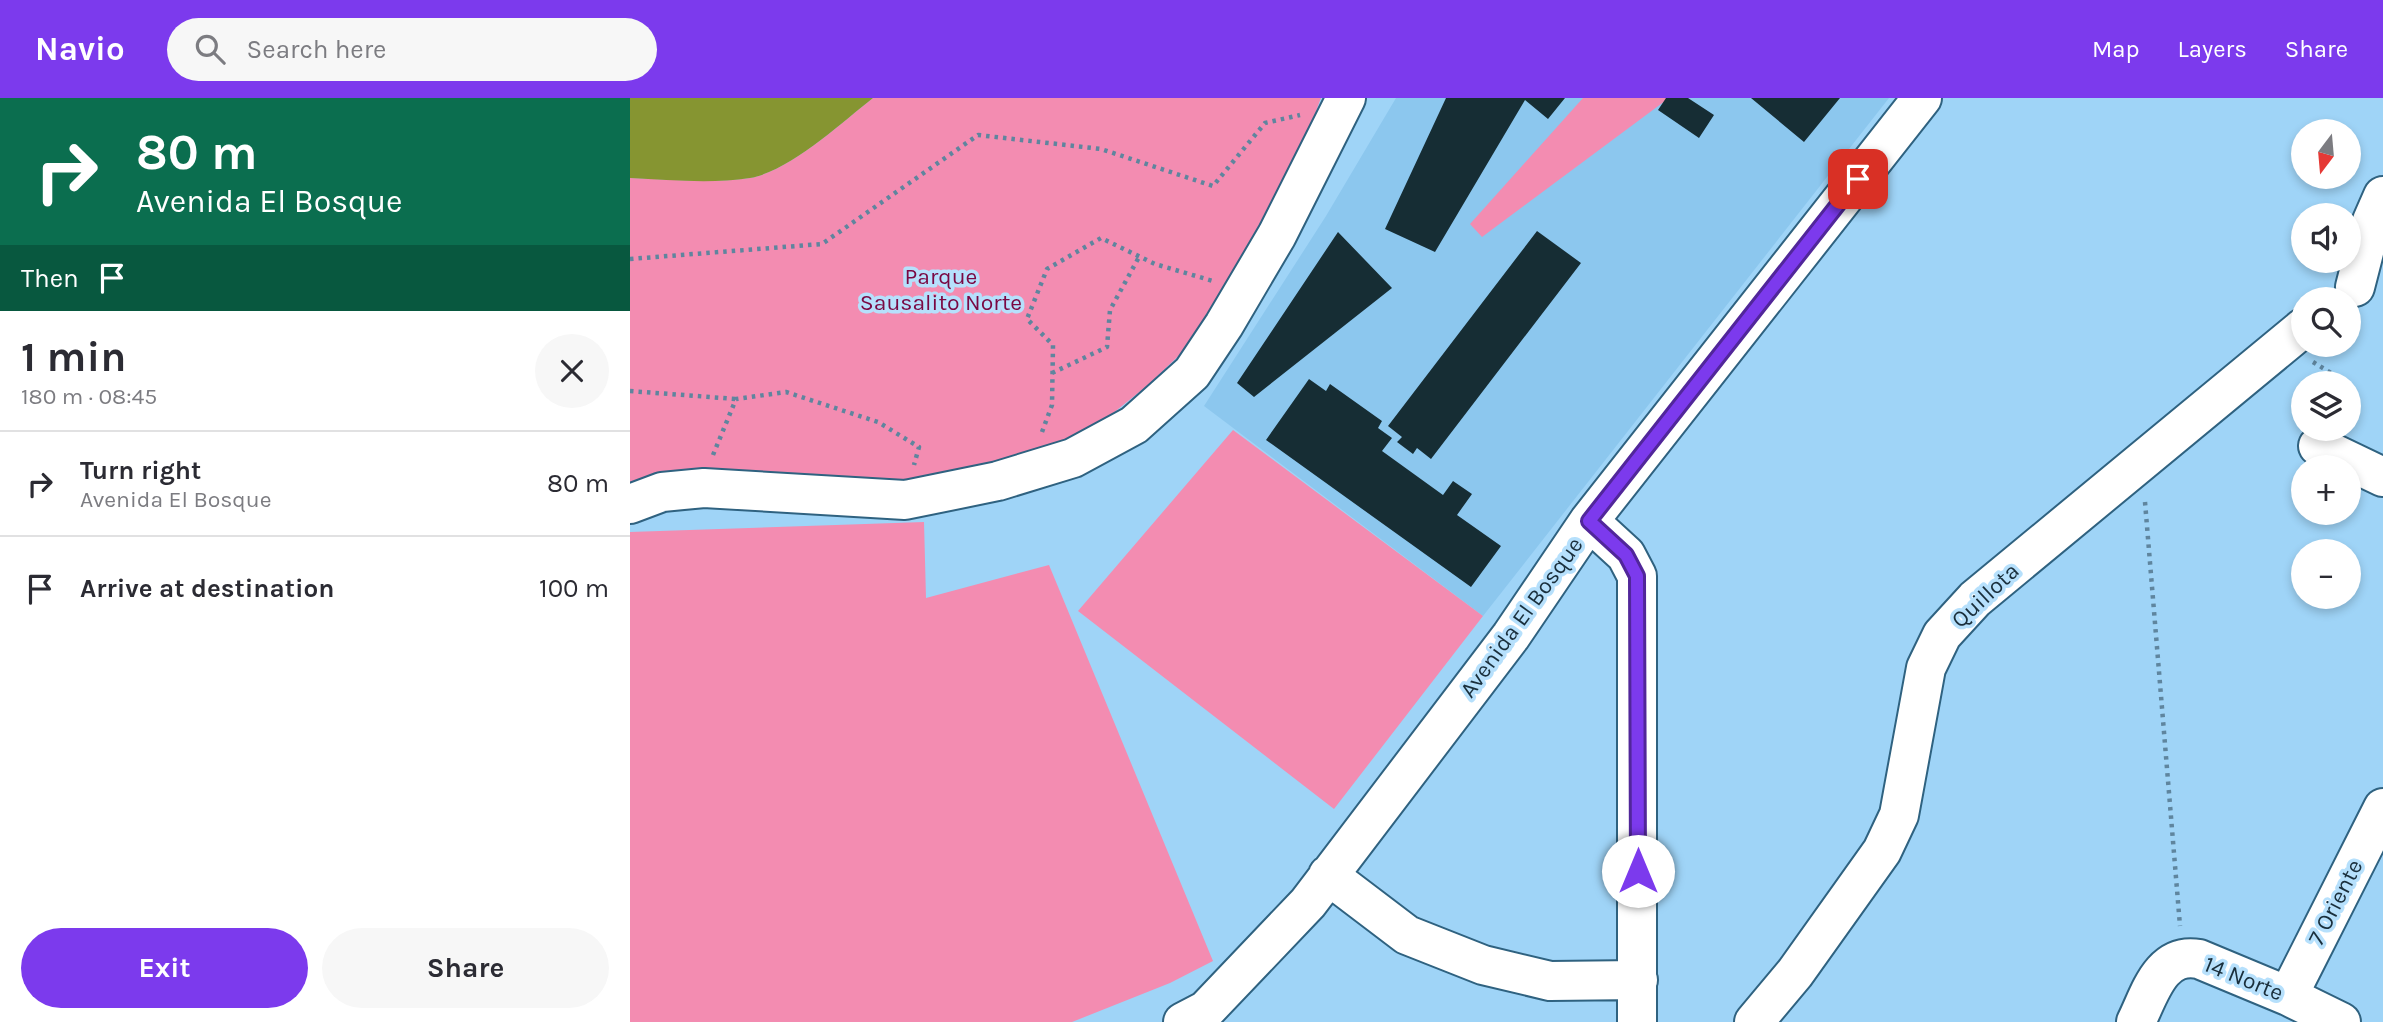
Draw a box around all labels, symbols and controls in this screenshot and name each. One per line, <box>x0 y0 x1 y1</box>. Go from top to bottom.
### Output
search box <box>167 18 657 81</box>
text: Navio <box>35 30 125 68</box>
icon: search <box>191 30 229 68</box>
text: Search here <box>247 34 386 65</box>
text: Map <box>2092 35 2140 63</box>
text: Layers <box>2178 35 2247 63</box>
text: Share <box>2285 35 2348 63</box>
north arrow <box>2291 119 2361 189</box>
map controls <box>2291 119 2361 609</box>
text: 80 m <box>136 124 258 181</box>
icon: right <box>21 126 112 217</box>
pin <box>1828 149 1888 209</box>
icon: arrive <box>1839 160 1877 198</box>
text: Avenida El Bosque <box>136 183 402 220</box>
button: sound <box>2291 203 2361 273</box>
icon: arrive <box>93 259 131 297</box>
text: Then <box>21 263 79 294</box>
park label: Parque Sausalito Norte <box>860 263 1022 316</box>
button: search <box>2291 287 2361 357</box>
text: 1 min <box>21 332 126 382</box>
button: close <box>535 334 609 408</box>
button: layers <box>2291 371 2361 441</box>
text: 180 m · 08:45 <box>21 383 157 410</box>
text: Turn right <box>80 455 201 486</box>
button: + <box>2291 455 2361 525</box>
icon: right <box>21 465 59 503</box>
text: 80 m <box>547 468 609 499</box>
text: Avenida El Bosque <box>80 486 272 513</box>
street label: Avenida El Bosque <box>1454 532 1589 703</box>
button: − <box>2291 539 2361 609</box>
street label: Quillota <box>1946 557 2025 633</box>
icon: arrive <box>21 570 59 608</box>
text: Arrive at destination <box>80 573 334 604</box>
text: 100 m <box>539 573 609 604</box>
position arrow <box>1601 834 1675 908</box>
street label: 7 Oriente <box>2302 855 2368 950</box>
button: Exit <box>21 928 308 1008</box>
button: Share <box>322 928 609 1008</box>
street label: 14 Norte <box>2200 950 2287 1007</box>

